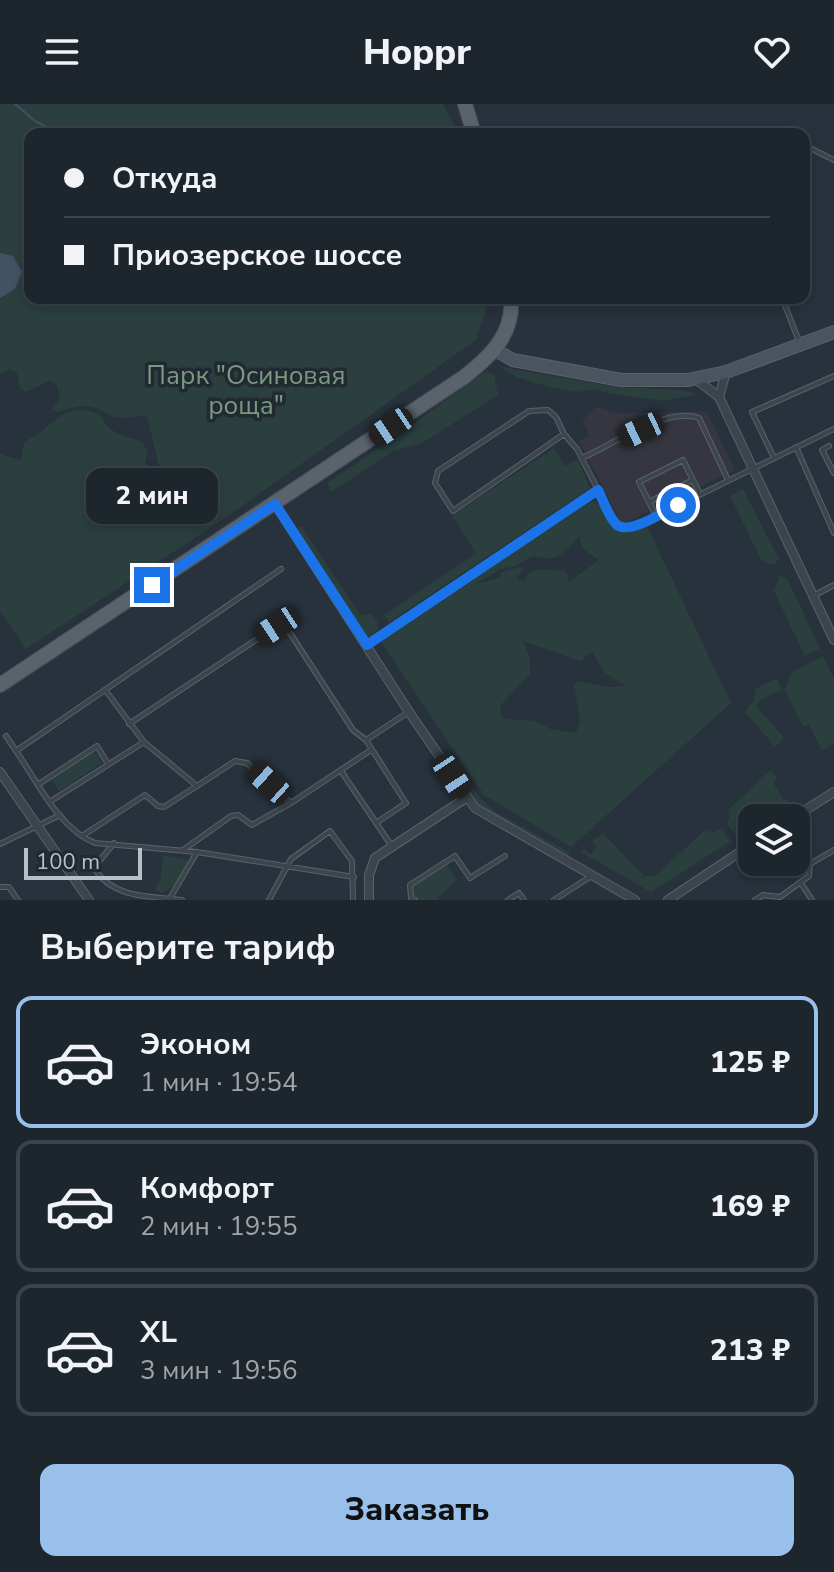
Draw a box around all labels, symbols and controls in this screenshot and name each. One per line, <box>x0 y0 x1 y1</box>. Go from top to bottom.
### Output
text: Hoppr <box>363 28 471 77</box>
icon: menu <box>40 30 84 74</box>
icon: heart <box>750 30 794 74</box>
text: Откуда <box>112 158 218 199</box>
text: Приозерское шоссе <box>112 235 402 276</box>
park label: Парк "Осиновая роща" <box>146 358 346 423</box>
car <box>364 404 418 450</box>
car <box>614 409 668 451</box>
callout: 2 мин <box>86 469 218 525</box>
text: 2 мин <box>115 478 189 513</box>
route start <box>660 487 696 523</box>
route end <box>134 567 170 603</box>
car <box>250 603 304 649</box>
car <box>429 749 475 803</box>
car <box>243 758 295 808</box>
map controls <box>738 804 810 876</box>
button: layers <box>738 804 810 876</box>
scale bar <box>24 844 142 880</box>
text: 100 m <box>36 847 100 877</box>
text: Выберите тариф <box>40 923 336 972</box>
text: Эконом <box>140 1024 251 1065</box>
icon: car <box>44 1026 116 1098</box>
text: 125 ₽ <box>710 1042 790 1083</box>
text: 1 мин · 19:54 <box>140 1065 297 1100</box>
text: Комфорт <box>140 1168 274 1209</box>
icon: car <box>44 1170 116 1242</box>
text: 169 ₽ <box>710 1186 790 1227</box>
text: 2 мин · 19:55 <box>140 1209 297 1244</box>
text: XL <box>140 1312 177 1353</box>
icon: car <box>44 1314 116 1386</box>
text: 213 ₽ <box>710 1330 790 1371</box>
text: 3 мин · 19:56 <box>140 1353 297 1388</box>
button: Заказать <box>40 1464 794 1556</box>

